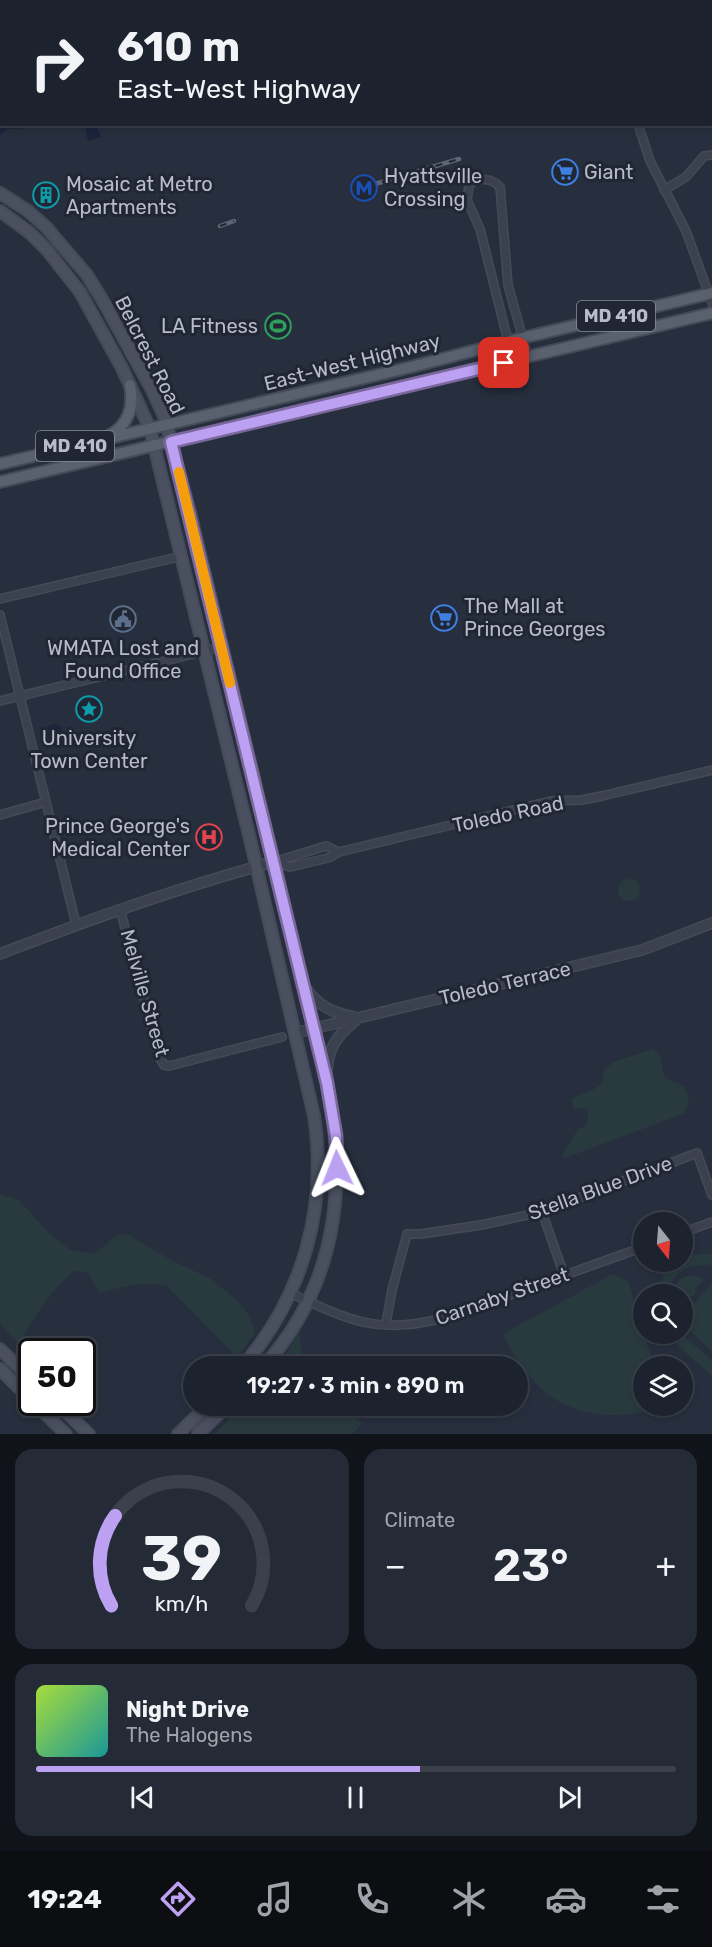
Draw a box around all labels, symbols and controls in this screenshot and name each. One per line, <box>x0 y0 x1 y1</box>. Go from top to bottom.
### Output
text: 610 m <box>117 22 240 72</box>
icon: right <box>18 24 96 102</box>
text: East-West Highway <box>117 73 361 105</box>
supermarket icon: Giant <box>550 157 580 187</box>
place label: Giant <box>584 160 633 184</box>
place label: Hyattsville Crossing <box>384 164 482 211</box>
place label: Mosaic at Metro Apartments <box>66 172 213 219</box>
metro station icon: Hyattsville Crossing <box>349 173 379 203</box>
building icon: Mosaic at Metro Apartments <box>31 180 61 210</box>
street label: Belcrest Road <box>110 292 190 418</box>
road number: MD 410 <box>577 301 655 331</box>
sports icon: LA Fitness <box>263 311 293 341</box>
place label: LA Fitness <box>161 314 258 338</box>
street label: East-West Highway <box>261 329 443 395</box>
pin <box>478 337 529 388</box>
icon: arrive <box>487 346 520 379</box>
road number: MD 410 <box>36 431 114 461</box>
place label: The Mall at Prince Georges <box>464 594 606 641</box>
supermarket icon: The Mall at Prince Georges <box>429 603 459 633</box>
public building icon: WMATA Lost and Found Office <box>108 604 138 634</box>
place label: WMATA Lost and Found Office <box>47 636 199 683</box>
place icon: University Town Center <box>74 694 104 724</box>
place label: University Town Center <box>30 726 148 773</box>
street label: Toledo Road <box>450 791 566 837</box>
place label: Prince George's Medical Center <box>45 814 190 861</box>
hospital icon: Prince George's Medical Center <box>194 822 224 852</box>
street label: Melville Street <box>115 926 175 1060</box>
street label: Toledo Terrace <box>437 956 573 1010</box>
position arrow <box>305 1136 369 1200</box>
street label: Stella Blue Drive <box>525 1151 675 1225</box>
north arrow <box>633 1212 693 1272</box>
map controls <box>633 1212 693 1416</box>
street label: Carnaby Street <box>432 1262 572 1330</box>
button: search <box>633 1284 693 1344</box>
speed limit sign: 50 <box>18 1338 96 1416</box>
button: layers <box>633 1356 693 1416</box>
text: 19:27 · 3 min · 890 m <box>247 1372 464 1399</box>
text: Climate <box>385 1508 455 1532</box>
text: 39 <box>141 1522 222 1596</box>
text: 23° <box>493 1539 569 1592</box>
text: − <box>385 1546 406 1585</box>
text: + <box>655 1546 676 1585</box>
text: km/h <box>155 1591 209 1616</box>
text: Night Drive <box>126 1696 249 1723</box>
text: The Halogens <box>126 1723 253 1747</box>
icon: previous <box>126 1781 159 1814</box>
icon: pause <box>339 1781 372 1814</box>
icon: next <box>553 1781 586 1814</box>
icon: directions <box>157 1878 199 1920</box>
icon: music <box>254 1878 296 1920</box>
icon: phone <box>351 1878 393 1920</box>
icon: climate <box>448 1878 490 1920</box>
icon: car <box>545 1878 587 1920</box>
icon: filters <box>642 1878 684 1920</box>
text: 19:24 <box>28 1883 102 1915</box>

